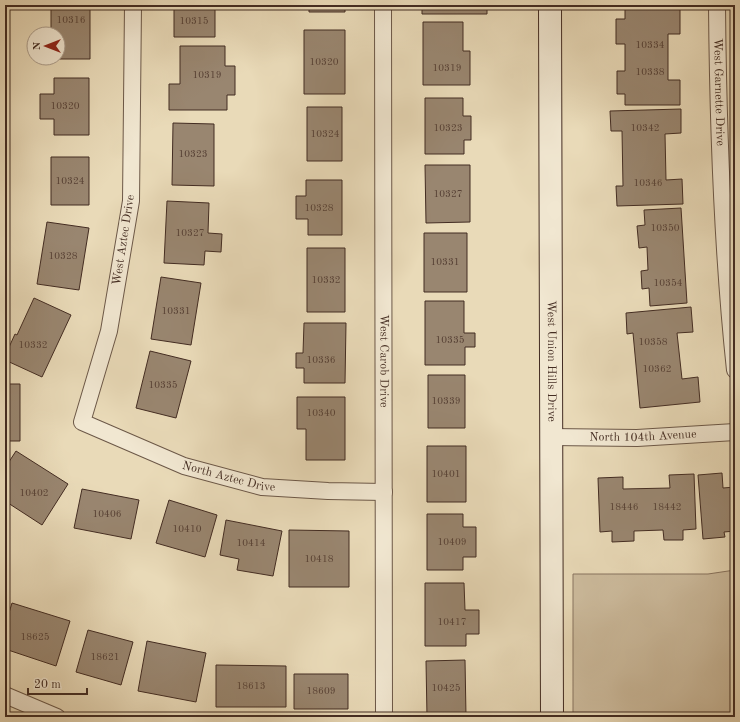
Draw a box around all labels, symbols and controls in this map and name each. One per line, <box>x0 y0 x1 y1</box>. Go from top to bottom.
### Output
house number: 10316 <box>57 15 86 25</box>
house number: 10315 <box>180 16 209 26</box>
north arrow <box>26 26 66 66</box>
street label: West Garnette Drive <box>711 38 726 146</box>
house number: 10334 <box>636 40 665 50</box>
text: N <box>32 41 43 50</box>
house number: 10320 <box>310 57 339 67</box>
house number: 10319 <box>433 63 462 73</box>
house number: 10338 <box>636 67 665 77</box>
house number: 10319 <box>193 70 222 80</box>
house number: 10320 <box>51 101 80 111</box>
house number: 10323 <box>434 123 463 133</box>
house number: 10342 <box>631 123 660 133</box>
house number: 10324 <box>311 129 340 139</box>
house number: 10323 <box>179 149 208 159</box>
house number: 10324 <box>56 176 85 186</box>
house number: 10346 <box>634 178 663 188</box>
house number: 10327 <box>434 189 463 199</box>
street label: West Aztec Drive <box>111 193 137 286</box>
house number: 10328 <box>305 203 334 213</box>
house number: 10350 <box>651 223 680 233</box>
house number: 10327 <box>176 228 205 238</box>
house number: 10328 <box>49 251 78 261</box>
house number: 10331 <box>431 257 460 267</box>
house number: 10332 <box>312 275 341 285</box>
house number: 10354 <box>654 278 683 288</box>
street label: West Union Hills Drive <box>545 300 557 422</box>
house number: 10331 <box>162 306 191 316</box>
street label: West Carob Drive <box>377 314 390 408</box>
house number: 10335 <box>436 335 465 345</box>
house number: 10358 <box>639 337 668 347</box>
house number: 10332 <box>19 340 48 350</box>
house number: 10336 <box>307 355 336 365</box>
house number: 10362 <box>643 364 672 374</box>
house number: 10335 <box>149 380 178 390</box>
house number: 10339 <box>432 396 461 406</box>
house number: 10340 <box>307 408 336 418</box>
street label: North 104th Avenue <box>589 428 697 444</box>
street label: North Aztec Drive <box>181 460 276 494</box>
house number: 10401 <box>432 469 461 479</box>
house number: 10402 <box>20 488 49 498</box>
house number: 18446 <box>610 502 639 512</box>
house number: 18442 <box>653 502 682 512</box>
house number: 10406 <box>93 509 122 519</box>
house number: 10410 <box>173 524 202 534</box>
house number: 10409 <box>438 537 467 547</box>
house number: 10414 <box>237 538 266 548</box>
house number: 10418 <box>305 554 334 564</box>
house number: 10417 <box>438 617 467 627</box>
house number: 18625 <box>21 632 50 642</box>
house number: 18621 <box>91 652 120 662</box>
scale bar <box>28 670 87 696</box>
text: 20 m <box>34 679 61 691</box>
house number: 18613 <box>237 681 266 691</box>
house number: 10425 <box>432 683 461 693</box>
house number: 18609 <box>307 686 336 696</box>

